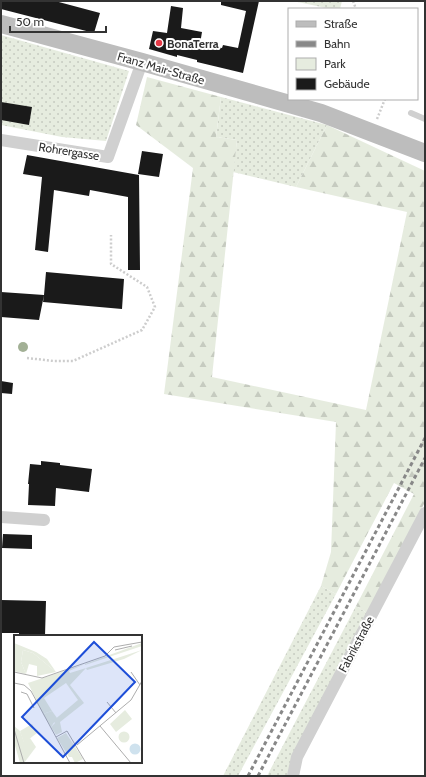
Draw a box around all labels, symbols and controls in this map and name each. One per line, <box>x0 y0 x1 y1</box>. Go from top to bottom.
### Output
scale bar <box>10 8 106 34</box>
legend <box>288 8 418 100</box>
text: 50 m <box>16 14 44 29</box>
text: Straße <box>324 16 357 31</box>
place label: BonaTerra <box>167 36 219 51</box>
text: Bahn <box>324 36 350 51</box>
marker: BonaTerra <box>154 38 164 48</box>
street label: Franz Mair-Straße <box>116 48 206 88</box>
text: Park <box>324 56 346 71</box>
text: Gebäude <box>324 76 370 91</box>
street label: Rohrergasse <box>37 139 101 163</box>
street label: Fabrikstraße <box>335 613 377 675</box>
inset map <box>14 635 142 763</box>

